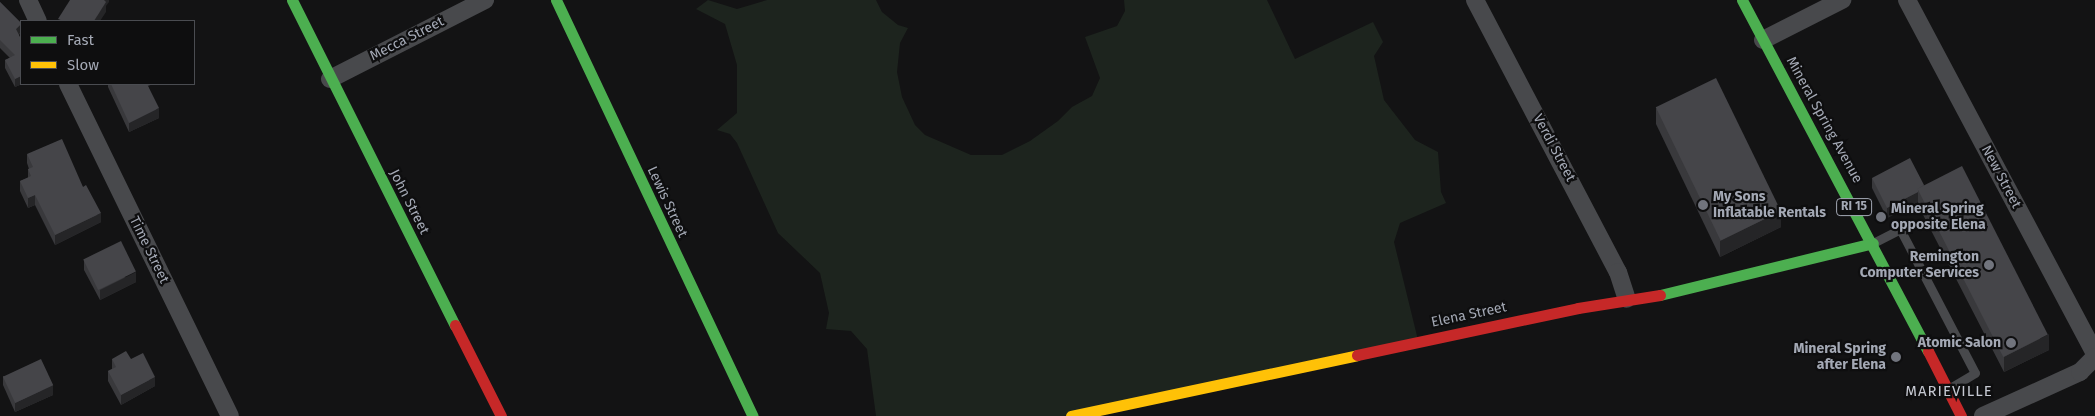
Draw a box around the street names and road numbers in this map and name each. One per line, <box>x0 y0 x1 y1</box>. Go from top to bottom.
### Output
street label: Mecca Street <box>367 13 447 65</box>
street label: Mineral Spring Avenue <box>1782 54 1866 186</box>
street label: Verdi Street <box>1529 111 1579 185</box>
street label: New Street <box>1977 143 2025 211</box>
street label: Lewis Street <box>643 164 691 240</box>
street label: John Street <box>386 167 432 237</box>
road number: RI 15 <box>1835 198 1873 216</box>
street label: Time Street <box>126 214 172 286</box>
street label: Elena Street <box>1430 299 1508 331</box>

